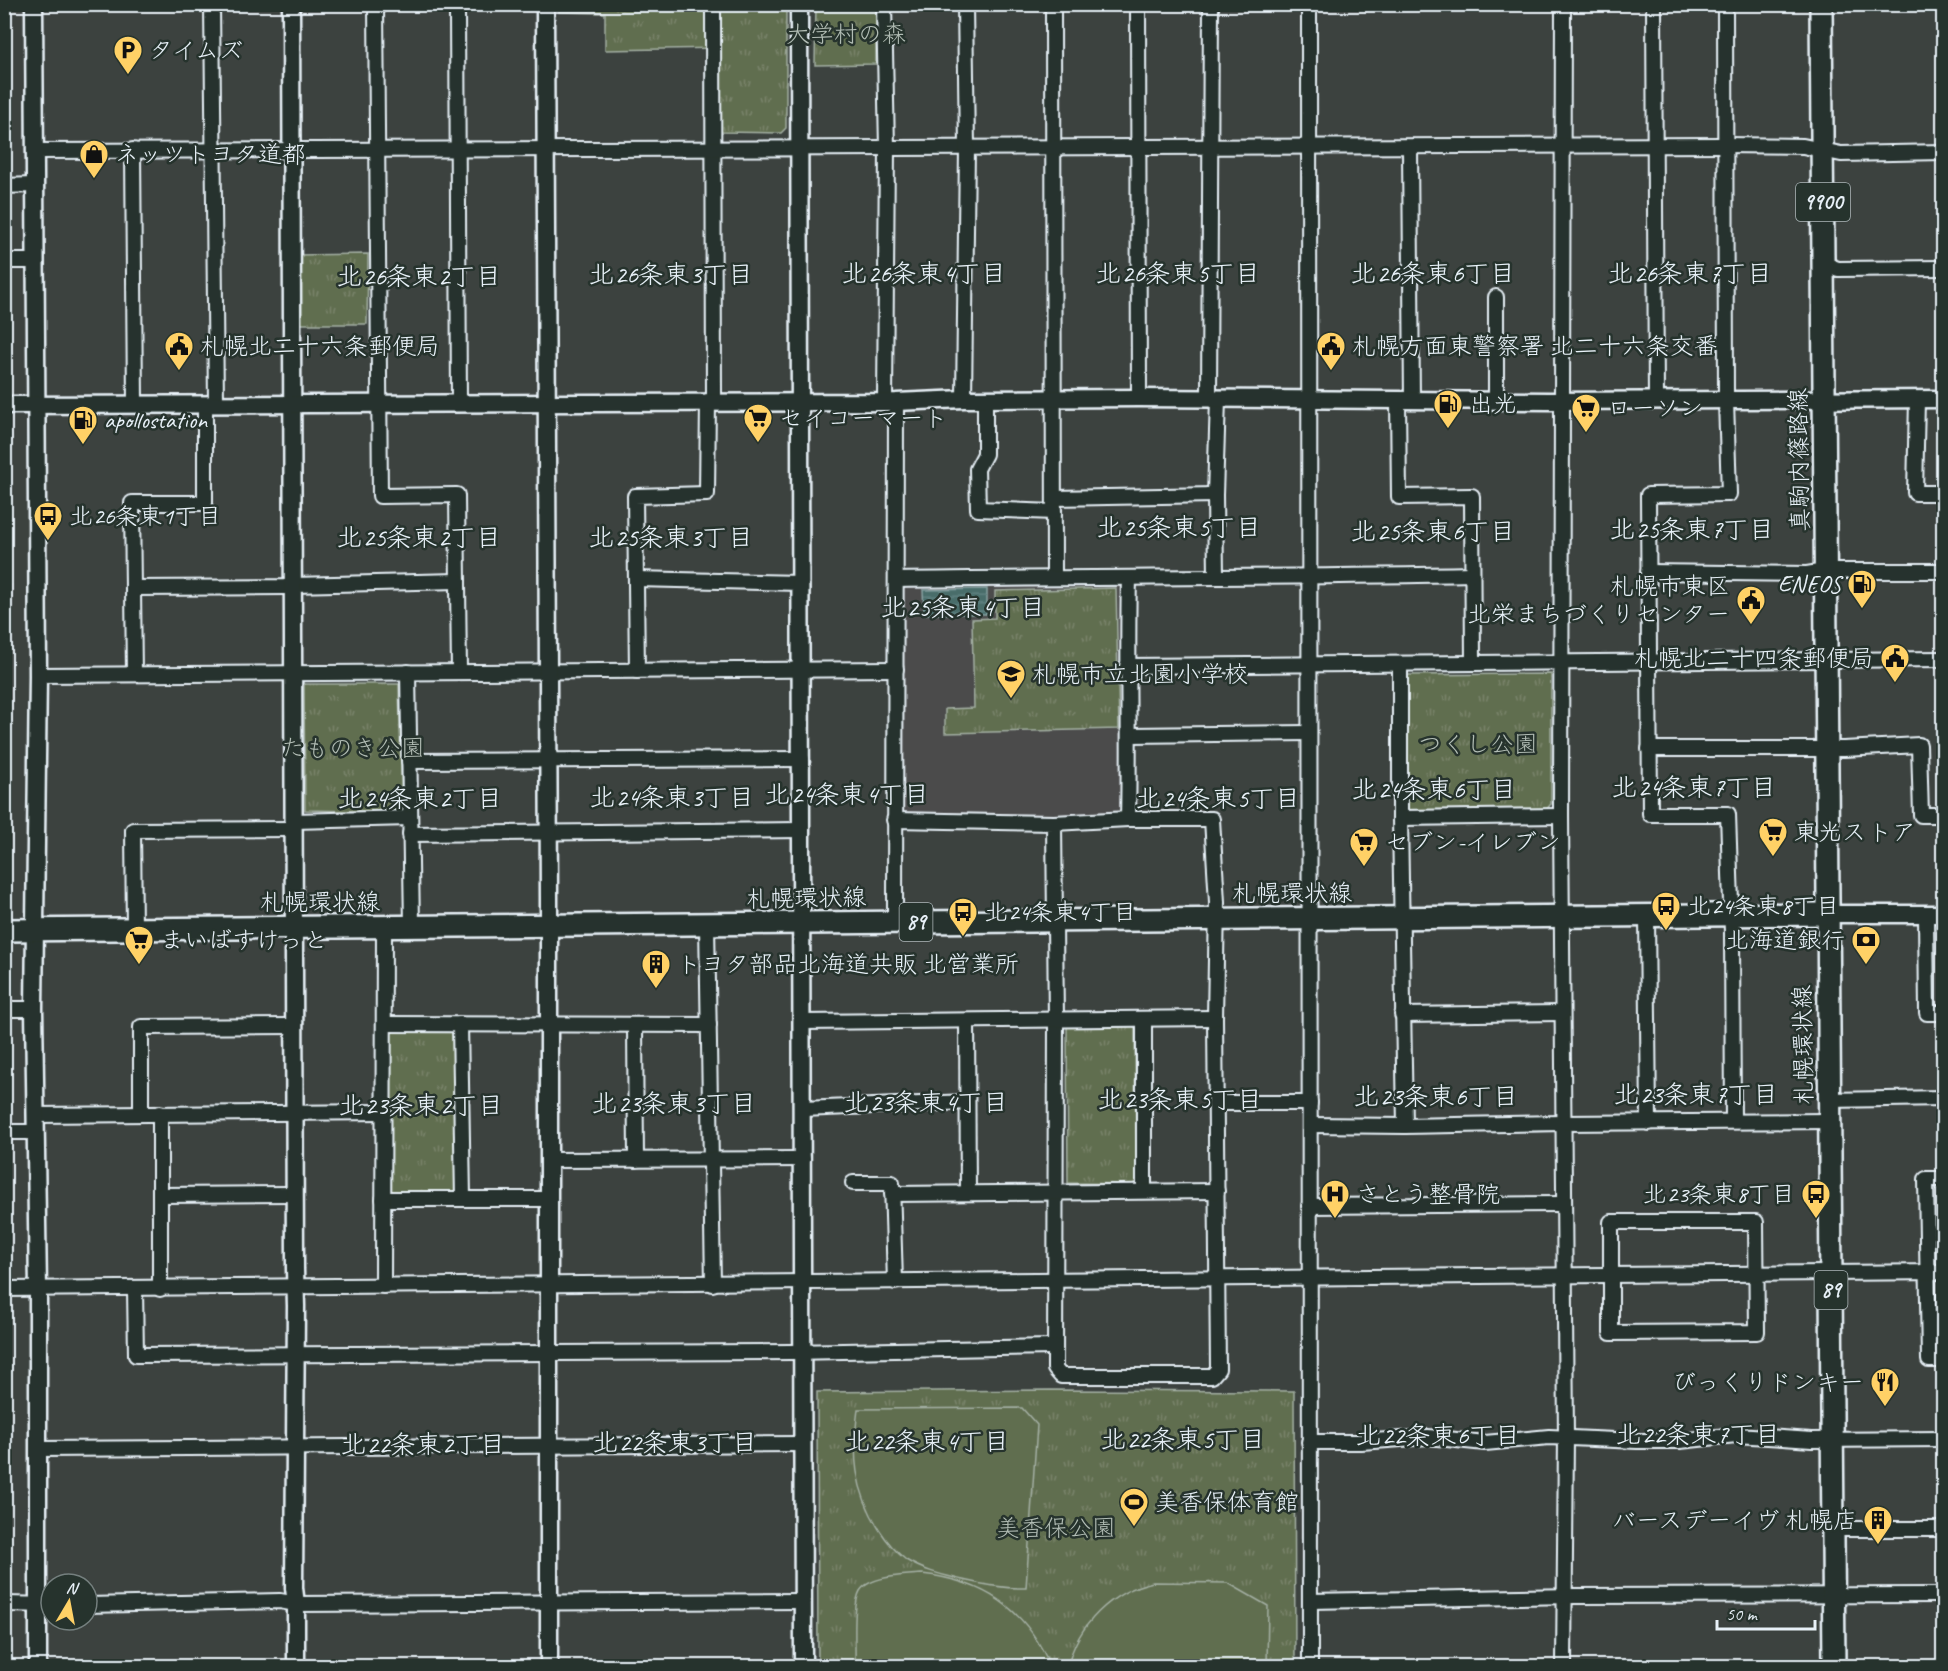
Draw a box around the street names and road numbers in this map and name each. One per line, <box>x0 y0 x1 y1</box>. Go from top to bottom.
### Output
road number: 9900 <box>1796 183 1850 221</box>
street label: 真駒内篠路線 <box>1783 388 1815 532</box>
street label: 札幌環状線 <box>1232 878 1352 908</box>
street label: 札幌環状線 <box>746 882 866 914</box>
street label: 札幌環状線 <box>260 887 380 917</box>
road number: 89 <box>900 903 932 941</box>
street label: 札幌環状線 <box>1787 985 1819 1105</box>
road number: 89 <box>1814 1271 1848 1309</box>

